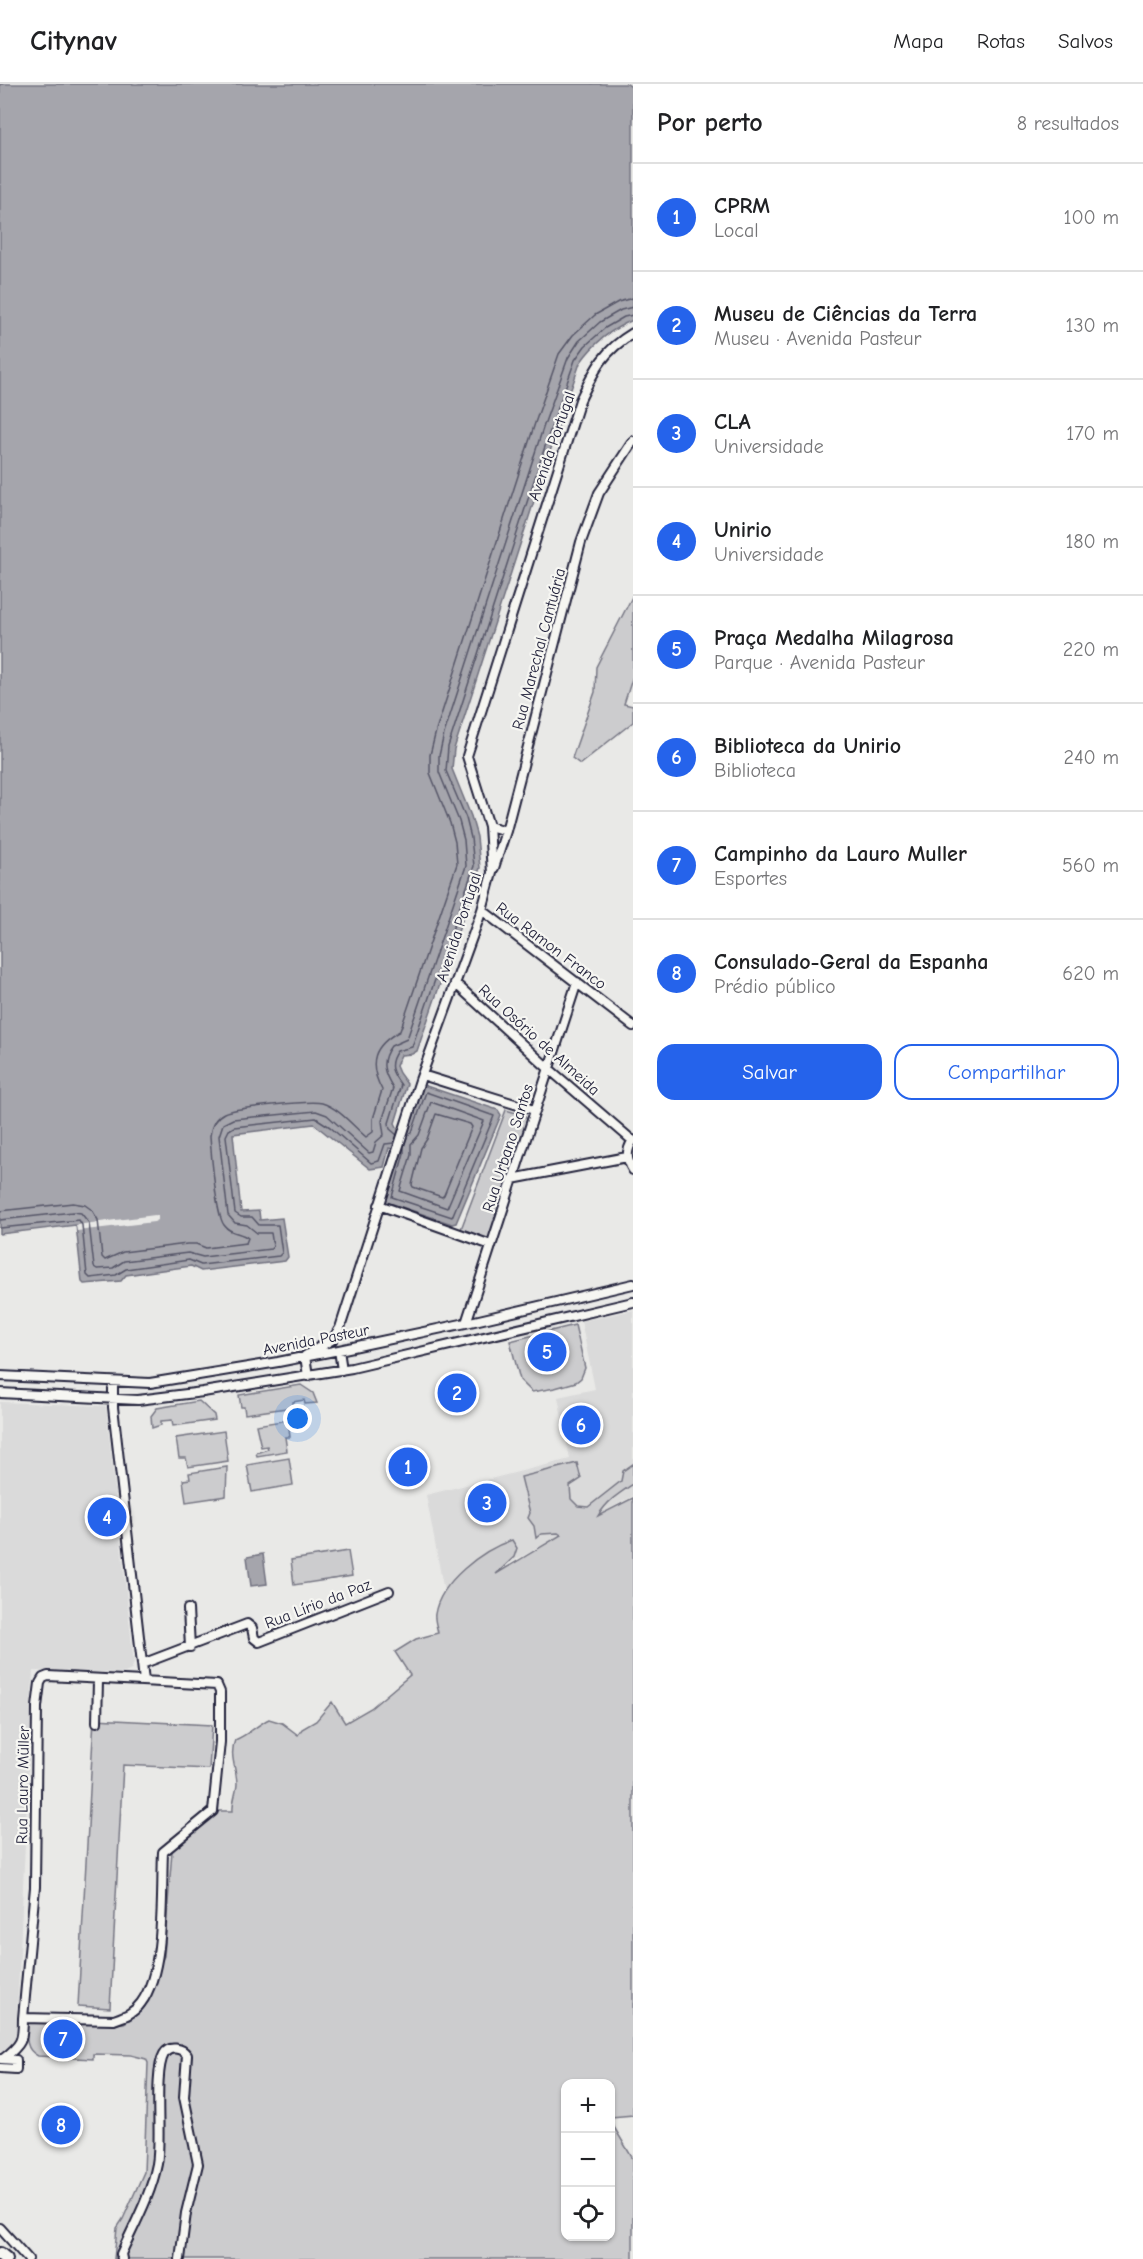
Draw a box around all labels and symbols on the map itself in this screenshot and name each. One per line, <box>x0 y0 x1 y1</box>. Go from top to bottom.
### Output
street label: Avenida Portugal <box>525 389 579 503</box>
street label: Rua Marechal Cantuária <box>509 566 569 732</box>
street label: Avenida Portugal <box>433 870 485 984</box>
street label: Rua Ramon Franco <box>492 899 610 993</box>
street label: Rua Osório de Almeida <box>475 981 603 1099</box>
street label: Rua Urbano Santos <box>479 1082 537 1214</box>
street label: Avenida Pasteur <box>261 1321 371 1359</box>
pin: 5 <box>528 1330 566 1374</box>
pin: 2 <box>438 1370 476 1416</box>
pin: 6 <box>562 1402 600 1448</box>
your location <box>283 1404 312 1433</box>
pin: 1 <box>388 1444 428 1490</box>
pin: 3 <box>468 1480 506 1526</box>
pin: 4 <box>88 1494 126 1540</box>
street label: Rua Lírio da Paz <box>262 1575 374 1633</box>
street label: Rua Lauro Müller <box>13 1725 33 1844</box>
pin: 7 <box>44 2016 82 2062</box>
pin: 8 <box>42 2102 80 2148</box>

